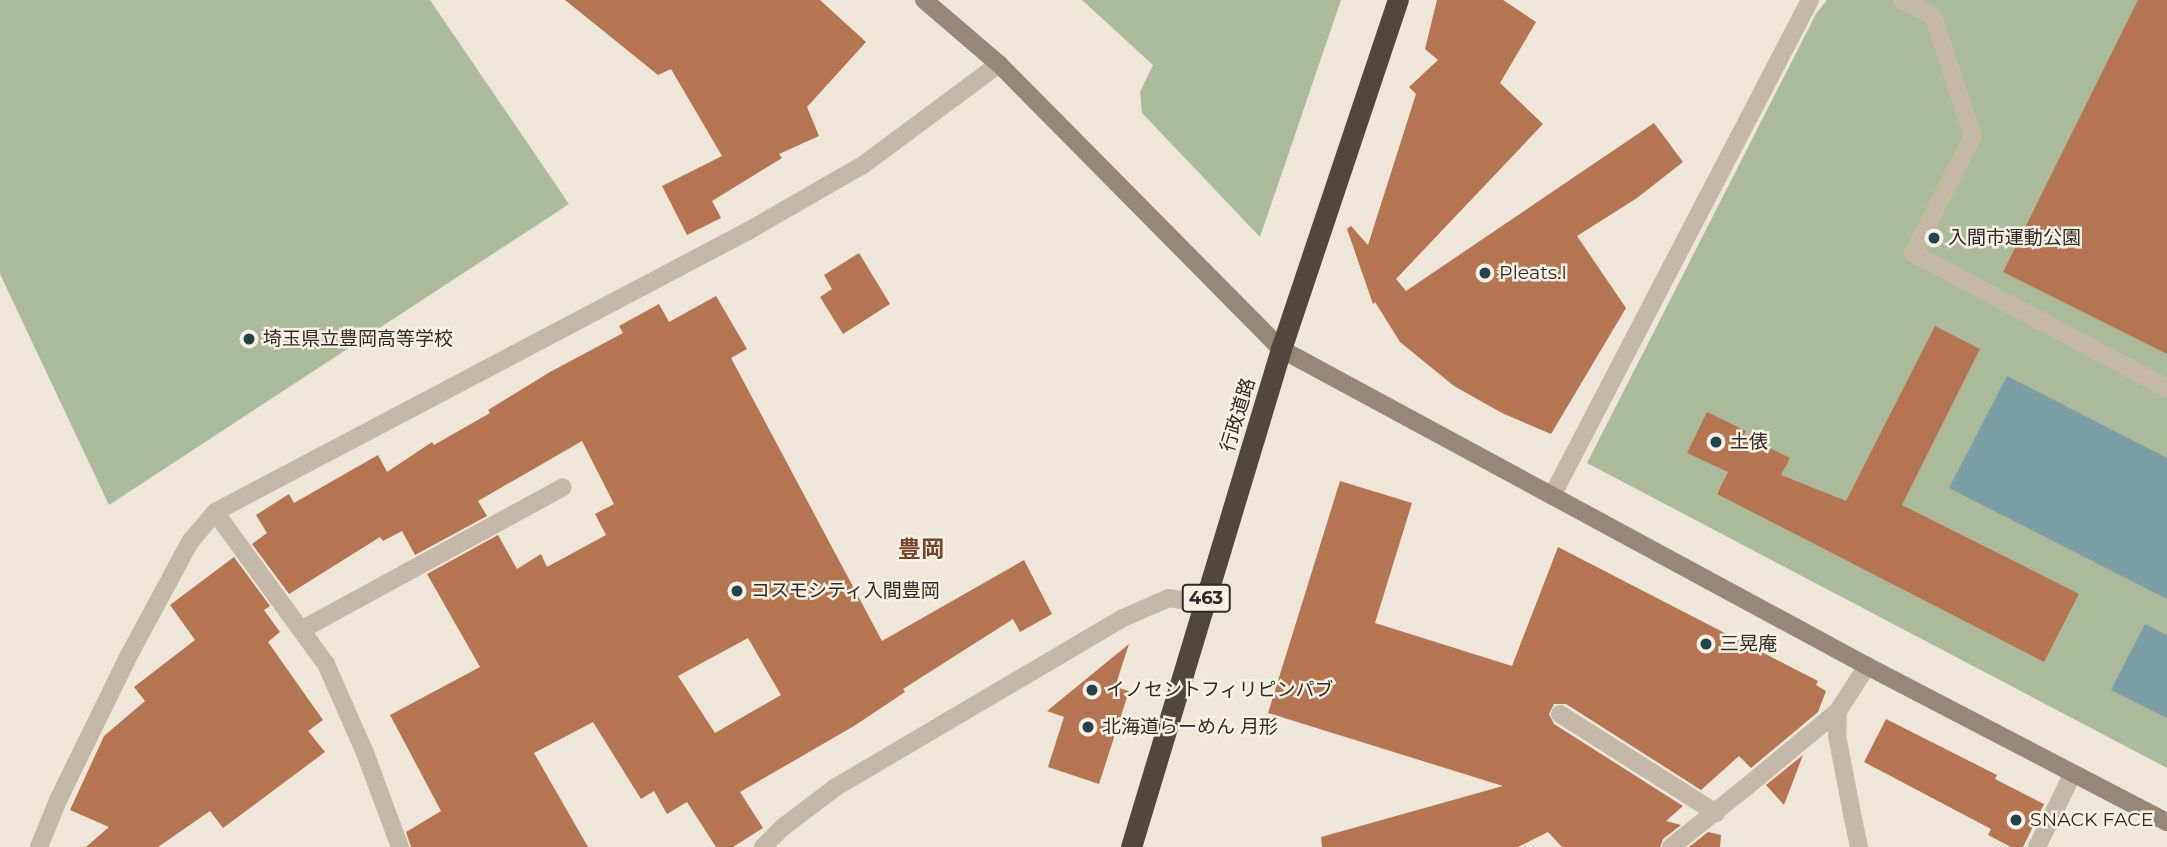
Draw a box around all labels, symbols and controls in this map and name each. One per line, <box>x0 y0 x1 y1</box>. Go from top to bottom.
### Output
place label: 入間市運動公園 <box>1948 227 2081 249</box>
marker: 入間市運動公園 <box>1926 230 1942 246</box>
place label: Pleats.I <box>1499 262 1567 284</box>
marker: Pleats.I <box>1477 265 1493 281</box>
place label: 埼玉県立豊岡高等学校 <box>263 328 453 350</box>
marker: 埼玉県立豊岡高等学校 <box>241 331 257 347</box>
street label: 行政道路 <box>1216 375 1260 455</box>
place label: 土俵 <box>1730 431 1768 453</box>
marker: 土俵 <box>1708 434 1724 450</box>
district label: 豊岡 <box>898 535 944 563</box>
place label: コスモシティ入間豊岡 <box>751 580 941 602</box>
marker: コスモシティ入間豊岡 <box>729 583 745 599</box>
road number: 463 <box>1182 584 1230 612</box>
place label: 三晃庵 <box>1720 633 1777 655</box>
marker: 三晃庵 <box>1698 636 1714 652</box>
place label: イノセントフィリピンパブ <box>1106 679 1334 701</box>
marker: イノセントフィリピンパブ <box>1084 682 1100 698</box>
place label: 北海道らーめん 月形 <box>1102 716 1278 738</box>
marker: 北海道らーめん 月形 <box>1080 719 1096 735</box>
place label: SNACK FACE <box>2030 809 2154 831</box>
marker: SNACK FACE <box>2008 812 2024 828</box>

